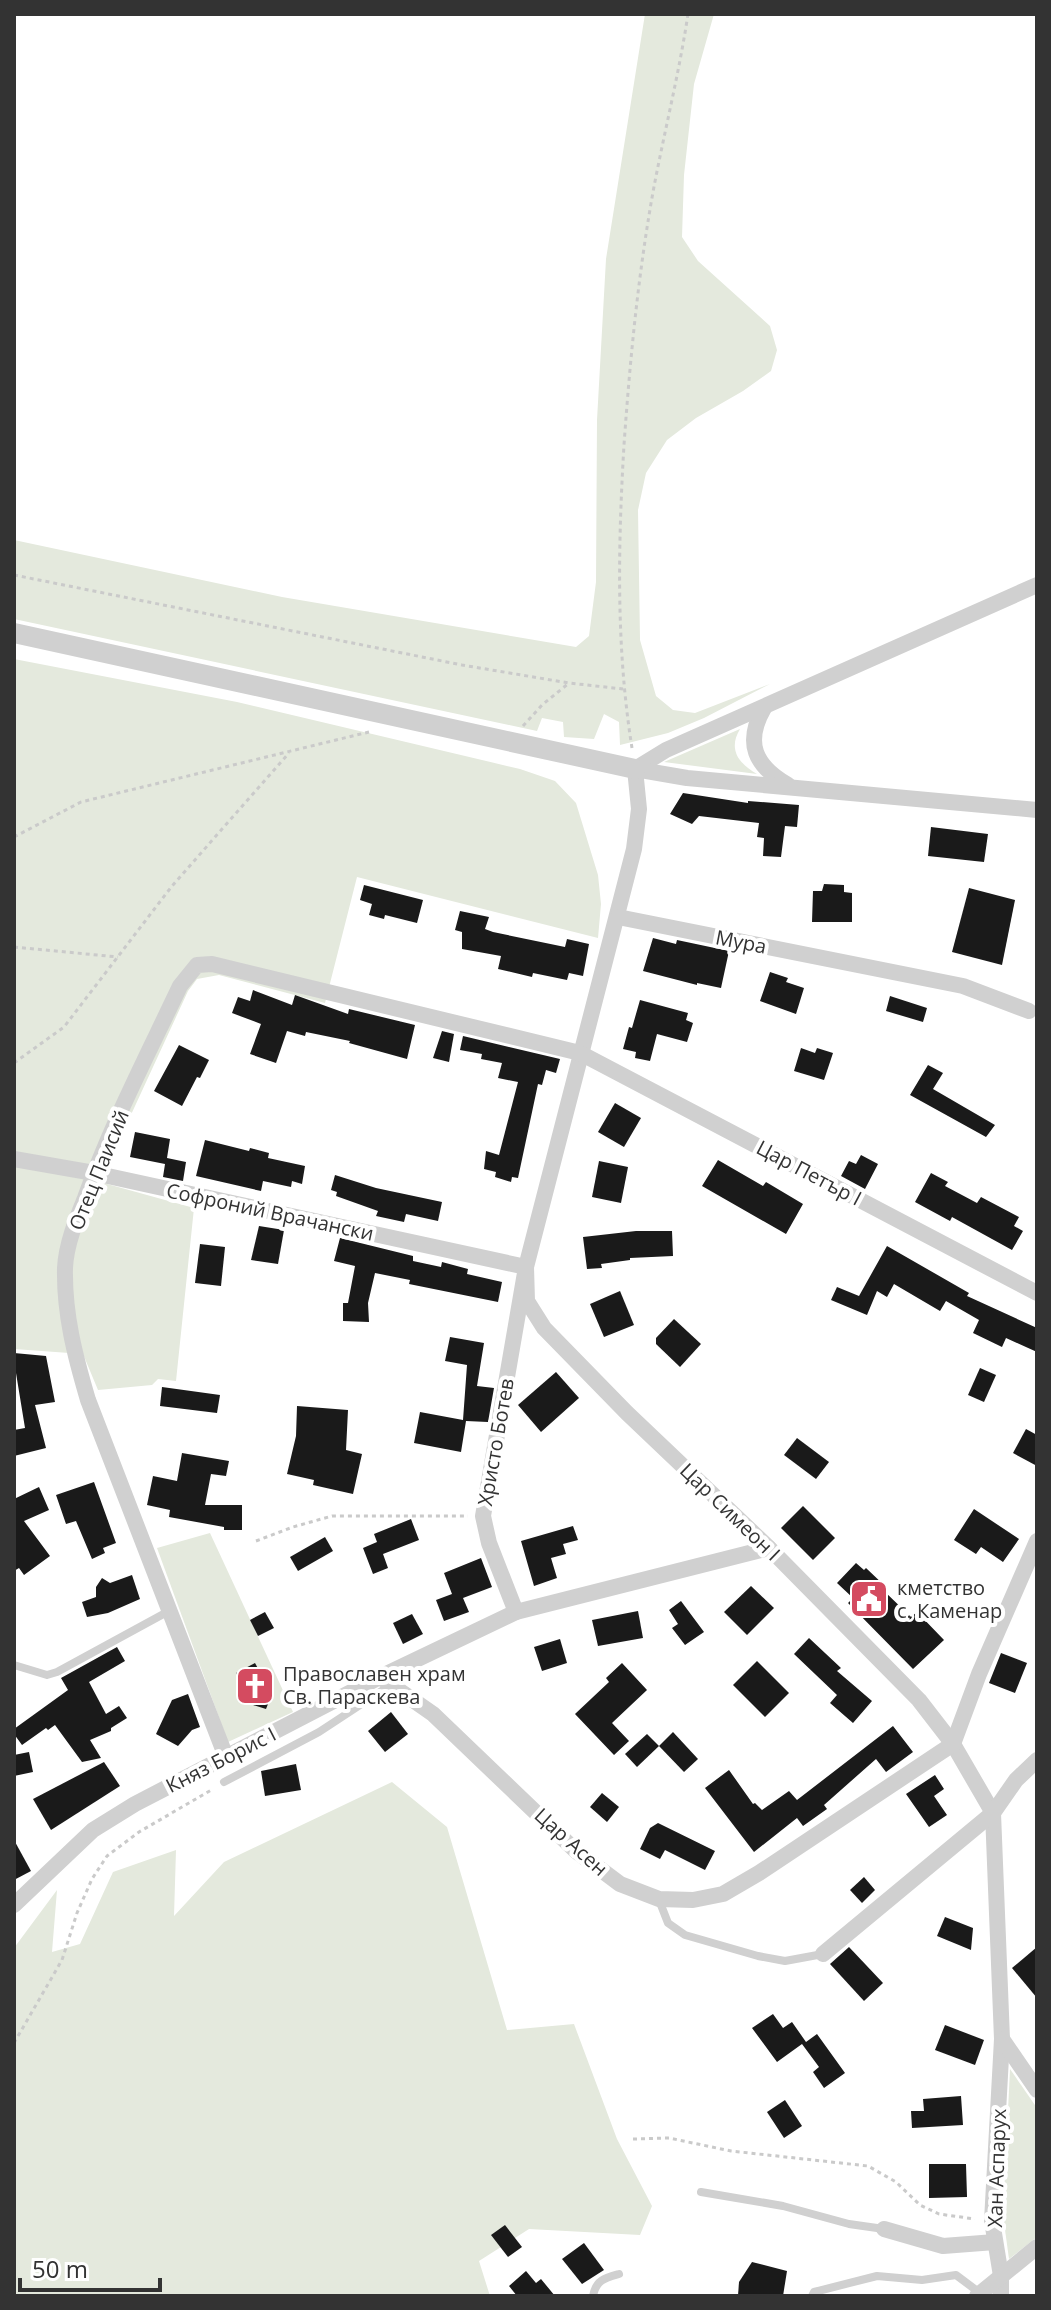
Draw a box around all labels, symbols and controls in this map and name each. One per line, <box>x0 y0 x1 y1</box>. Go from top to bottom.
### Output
street label: Мура <box>713 923 769 960</box>
street label: Отец Паисий <box>62 1106 135 1234</box>
street label: Цар Петър I <box>752 1134 866 1212</box>
street label: Софроний Врачански <box>164 1176 376 1247</box>
street label: Христо Ботев <box>471 1376 520 1508</box>
street label: Цар Симеон I <box>674 1457 786 1566</box>
place label: кметство с. Каменар <box>897 1574 1002 1624</box>
public building icon: кметство с. Каменар <box>848 1578 890 1620</box>
place label: Православен храм Св. Параскева <box>283 1660 466 1710</box>
church icon: Православен храм Св. Параскева <box>234 1665 276 1707</box>
street label: Княз Борис I <box>161 1720 281 1799</box>
street label: Цар Асен <box>529 1802 614 1882</box>
street label: Хан Аспарух <box>981 2108 1012 2228</box>
scale bar <box>20 2242 160 2292</box>
text: 50 m <box>32 2252 88 2285</box>

